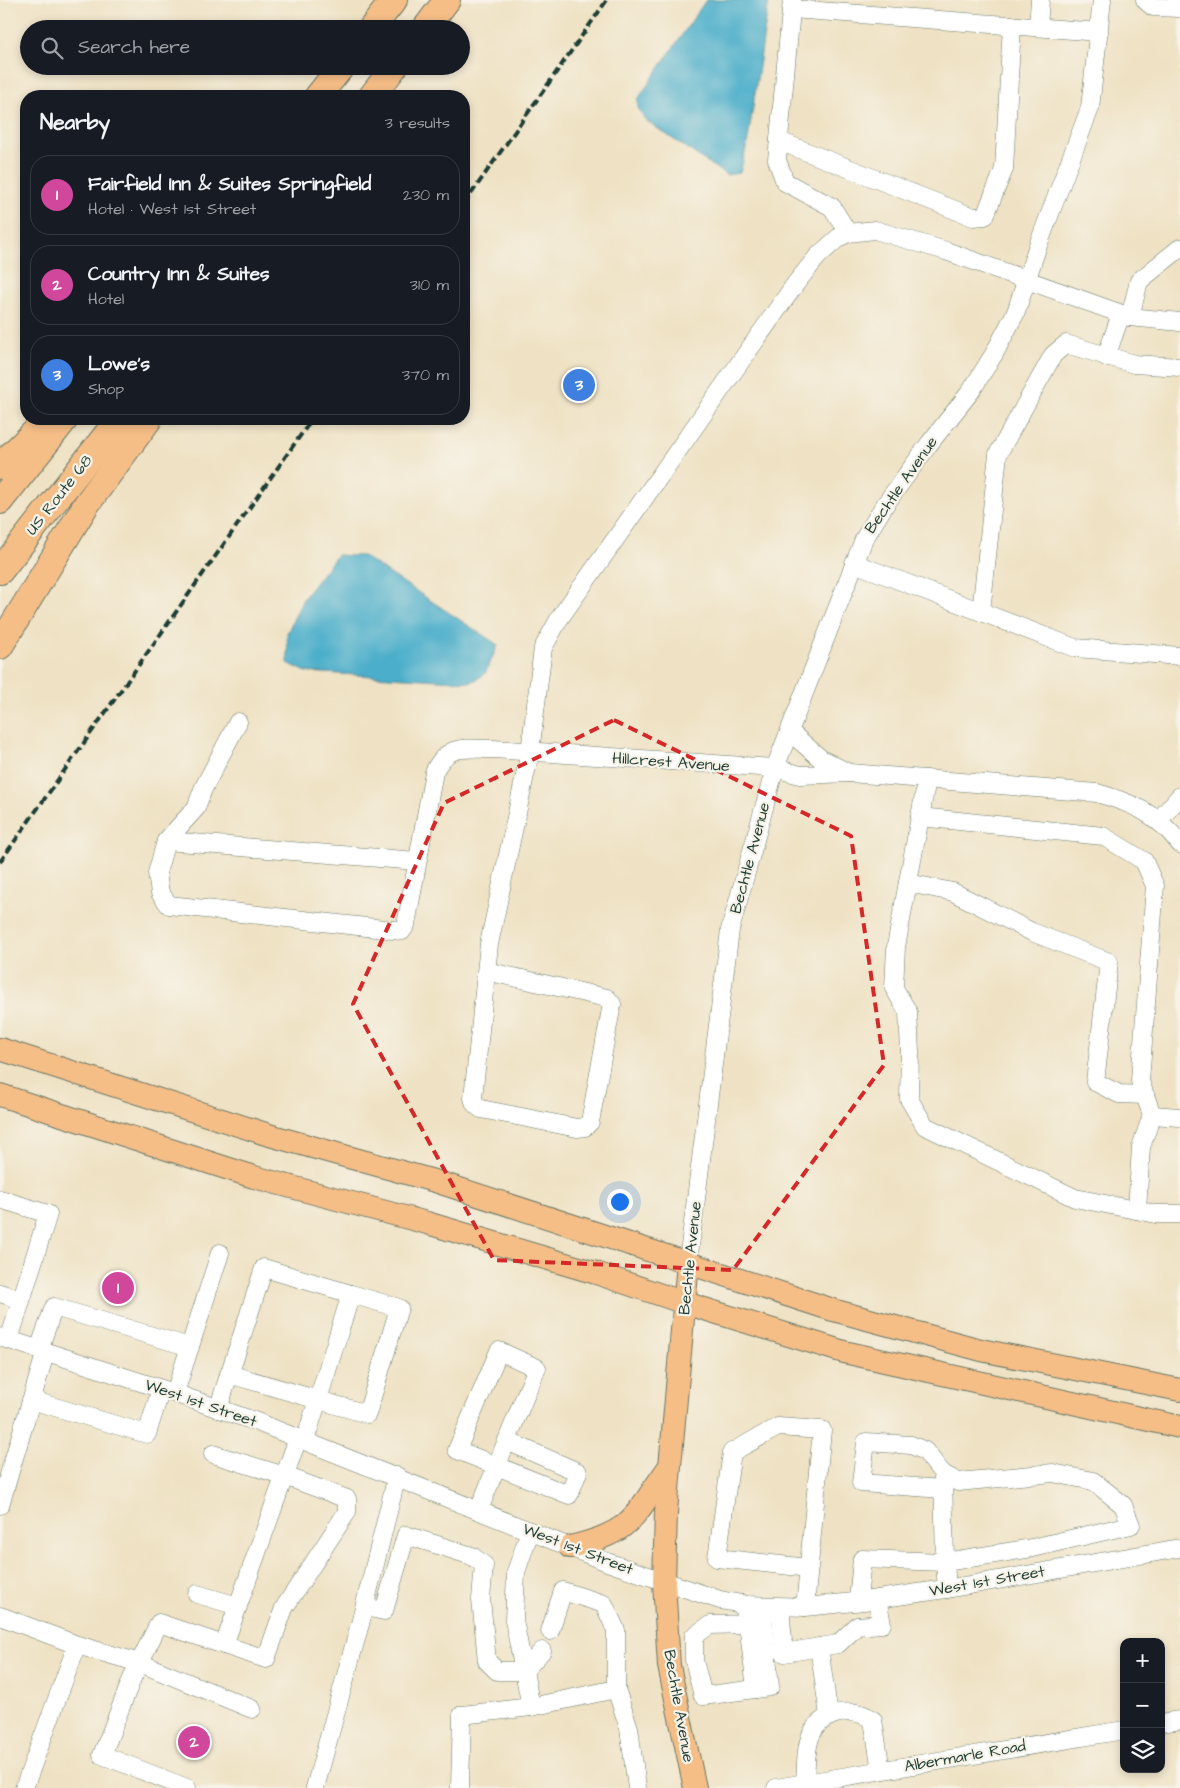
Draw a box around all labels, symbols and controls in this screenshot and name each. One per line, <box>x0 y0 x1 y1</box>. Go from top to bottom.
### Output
search box <box>20 20 470 75</box>
icon: search <box>38 34 66 62</box>
text: Search here <box>78 34 190 61</box>
text: Nearby <box>40 108 110 137</box>
text: 3 results <box>385 112 450 134</box>
text: Fairfield Inn & Suites Springfield <box>88 171 371 198</box>
text: 1 <box>56 184 58 206</box>
text: 230 m <box>403 184 449 206</box>
text: Hotel · West 1st Street <box>88 198 256 220</box>
text: Country Inn & Suites <box>88 261 270 288</box>
text: 2 <box>52 274 62 296</box>
text: 310 m <box>410 274 449 296</box>
text: Hotel <box>88 288 124 310</box>
text: Lowe's <box>88 351 150 378</box>
text: 3 <box>53 364 61 386</box>
text: 370 m <box>402 364 449 386</box>
pin: 3 <box>563 366 595 404</box>
text: Shop <box>88 378 124 400</box>
street label: Bechtle Avenue <box>859 432 943 538</box>
street label: US Route 68 <box>21 450 97 540</box>
street label: Hillcrest Avenue <box>612 747 731 777</box>
street label: Bechtle Avenue <box>725 800 775 916</box>
your location <box>607 1189 633 1215</box>
street label: Bechtle Avenue <box>673 1200 707 1316</box>
pin: 1 <box>102 1269 134 1307</box>
street label: West 1st Street <box>142 1374 260 1433</box>
street label: West 1st Street <box>519 1518 637 1580</box>
street label: West 1st Street <box>928 1560 1047 1602</box>
map controls <box>1120 1638 1165 1773</box>
button: + <box>1120 1638 1165 1683</box>
street label: Bechtle Avenue <box>658 1648 700 1764</box>
button: − <box>1120 1683 1165 1728</box>
pin: 2 <box>178 1723 210 1761</box>
button: layers <box>1120 1728 1165 1773</box>
street label: Albermarle Road <box>903 1734 1027 1778</box>

